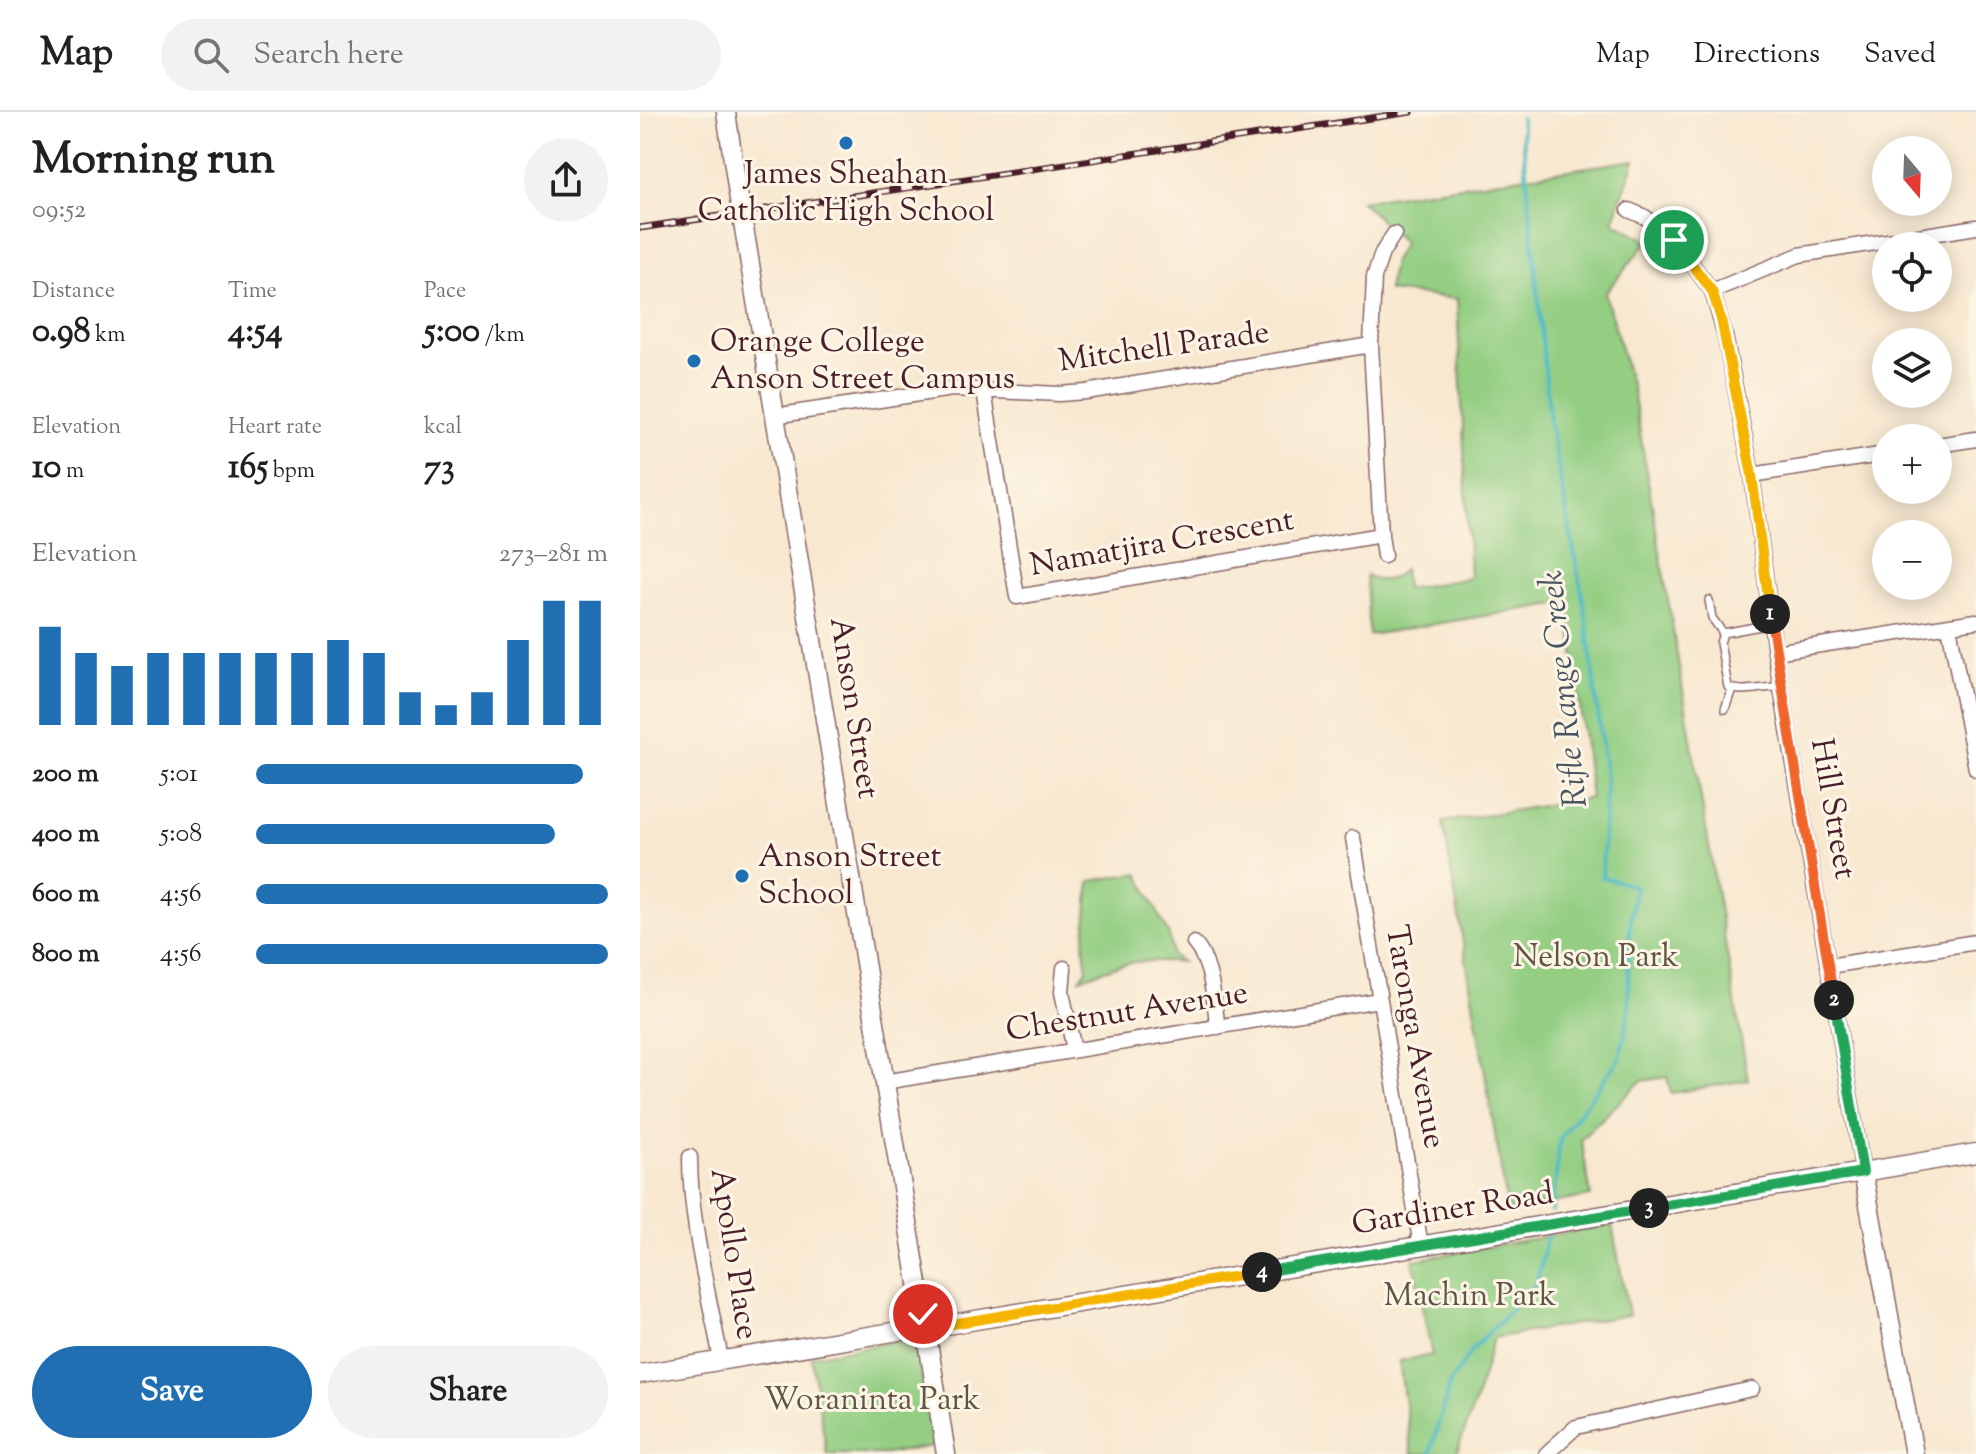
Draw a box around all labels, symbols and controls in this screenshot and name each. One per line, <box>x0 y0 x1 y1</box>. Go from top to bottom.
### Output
search box <box>161 19 721 91</box>
text: Map <box>40 28 113 82</box>
icon: search <box>189 33 233 77</box>
text: Search here <box>253 34 404 77</box>
text: Map <box>1596 35 1650 75</box>
text: Directions <box>1694 35 1820 75</box>
text: Saved <box>1864 35 1936 75</box>
text: Morning run <box>32 130 275 193</box>
marker: James Sheahan Catholic High School <box>837 134 855 152</box>
north arrow <box>1872 136 1952 216</box>
map controls <box>1872 136 1952 600</box>
button: share <box>524 138 608 222</box>
place label: James Sheahan Catholic High School <box>698 152 994 235</box>
text: 09:52 <box>32 192 86 229</box>
pin <box>1640 206 1708 274</box>
icon: arrive <box>1652 218 1696 262</box>
button: locate <box>1872 232 1952 312</box>
text: Distance <box>32 276 115 308</box>
text: Time <box>228 276 277 308</box>
text: Pace <box>424 276 466 308</box>
text: 0.98 <box>32 308 90 357</box>
text: 4:54 <box>228 308 283 357</box>
text: 5:00 <box>424 308 480 357</box>
street label: Mitchell Parade <box>1056 310 1272 386</box>
text: km <box>90 320 125 352</box>
text: /km <box>480 320 525 352</box>
place label: Orange College Anson Street Campus <box>710 320 1015 403</box>
button: layers <box>1872 328 1952 408</box>
marker: Orange College Anson Street Campus <box>685 352 703 370</box>
text: Elevation <box>32 412 121 444</box>
text: Heart rate <box>228 412 322 444</box>
text: kcal <box>424 412 462 444</box>
button: + <box>1872 424 1952 504</box>
text: 10 <box>32 444 61 493</box>
text: 165 <box>228 444 268 493</box>
text: 73 <box>424 444 455 493</box>
text: m <box>61 456 84 488</box>
text: bpm <box>268 456 315 488</box>
street label: Namatjira Crescent <box>1026 498 1298 590</box>
button: − <box>1872 520 1952 600</box>
text: Elevation <box>32 536 137 573</box>
text: 273–281 m <box>499 536 608 573</box>
water label: Rifle Range Creek <box>1528 568 1602 810</box>
pin: 1 <box>1750 594 1790 634</box>
text: 1 <box>1766 598 1774 630</box>
street label: Anson Street <box>816 614 890 802</box>
street label: Hill Street <box>1797 735 1867 883</box>
text: 200 m <box>32 756 99 793</box>
text: 5:01 <box>160 756 198 793</box>
text: 400 m <box>32 816 99 853</box>
text: 5:08 <box>160 816 202 853</box>
place label: Anson Street School <box>758 835 941 918</box>
marker: Anson Street School <box>733 867 751 885</box>
text: 600 m <box>32 876 99 913</box>
text: 4:56 <box>160 876 202 913</box>
street label: Taronga Avenue <box>1372 922 1456 1152</box>
park label: Nelson Park <box>1513 935 1679 981</box>
text: 800 m <box>32 936 100 973</box>
text: 4:56 <box>160 936 202 973</box>
street label: Chestnut Avenue <box>1003 971 1251 1055</box>
pin: 2 <box>1814 980 1854 1020</box>
text: 2 <box>1829 984 1839 1016</box>
street label: Apollo Place <box>697 1165 769 1343</box>
street label: Gardiner Road <box>1349 1171 1557 1249</box>
pin: 3 <box>1629 1188 1669 1228</box>
text: 3 <box>1645 1192 1653 1224</box>
pin: 4 <box>1242 1252 1282 1292</box>
text: 4 <box>1256 1256 1268 1288</box>
park label: Machin Park <box>1384 1274 1556 1320</box>
pin <box>889 1280 957 1348</box>
icon: check <box>901 1292 945 1336</box>
button: Save <box>32 1346 312 1438</box>
button: Share <box>328 1346 608 1438</box>
park label: Woraninta Park <box>764 1378 980 1424</box>

